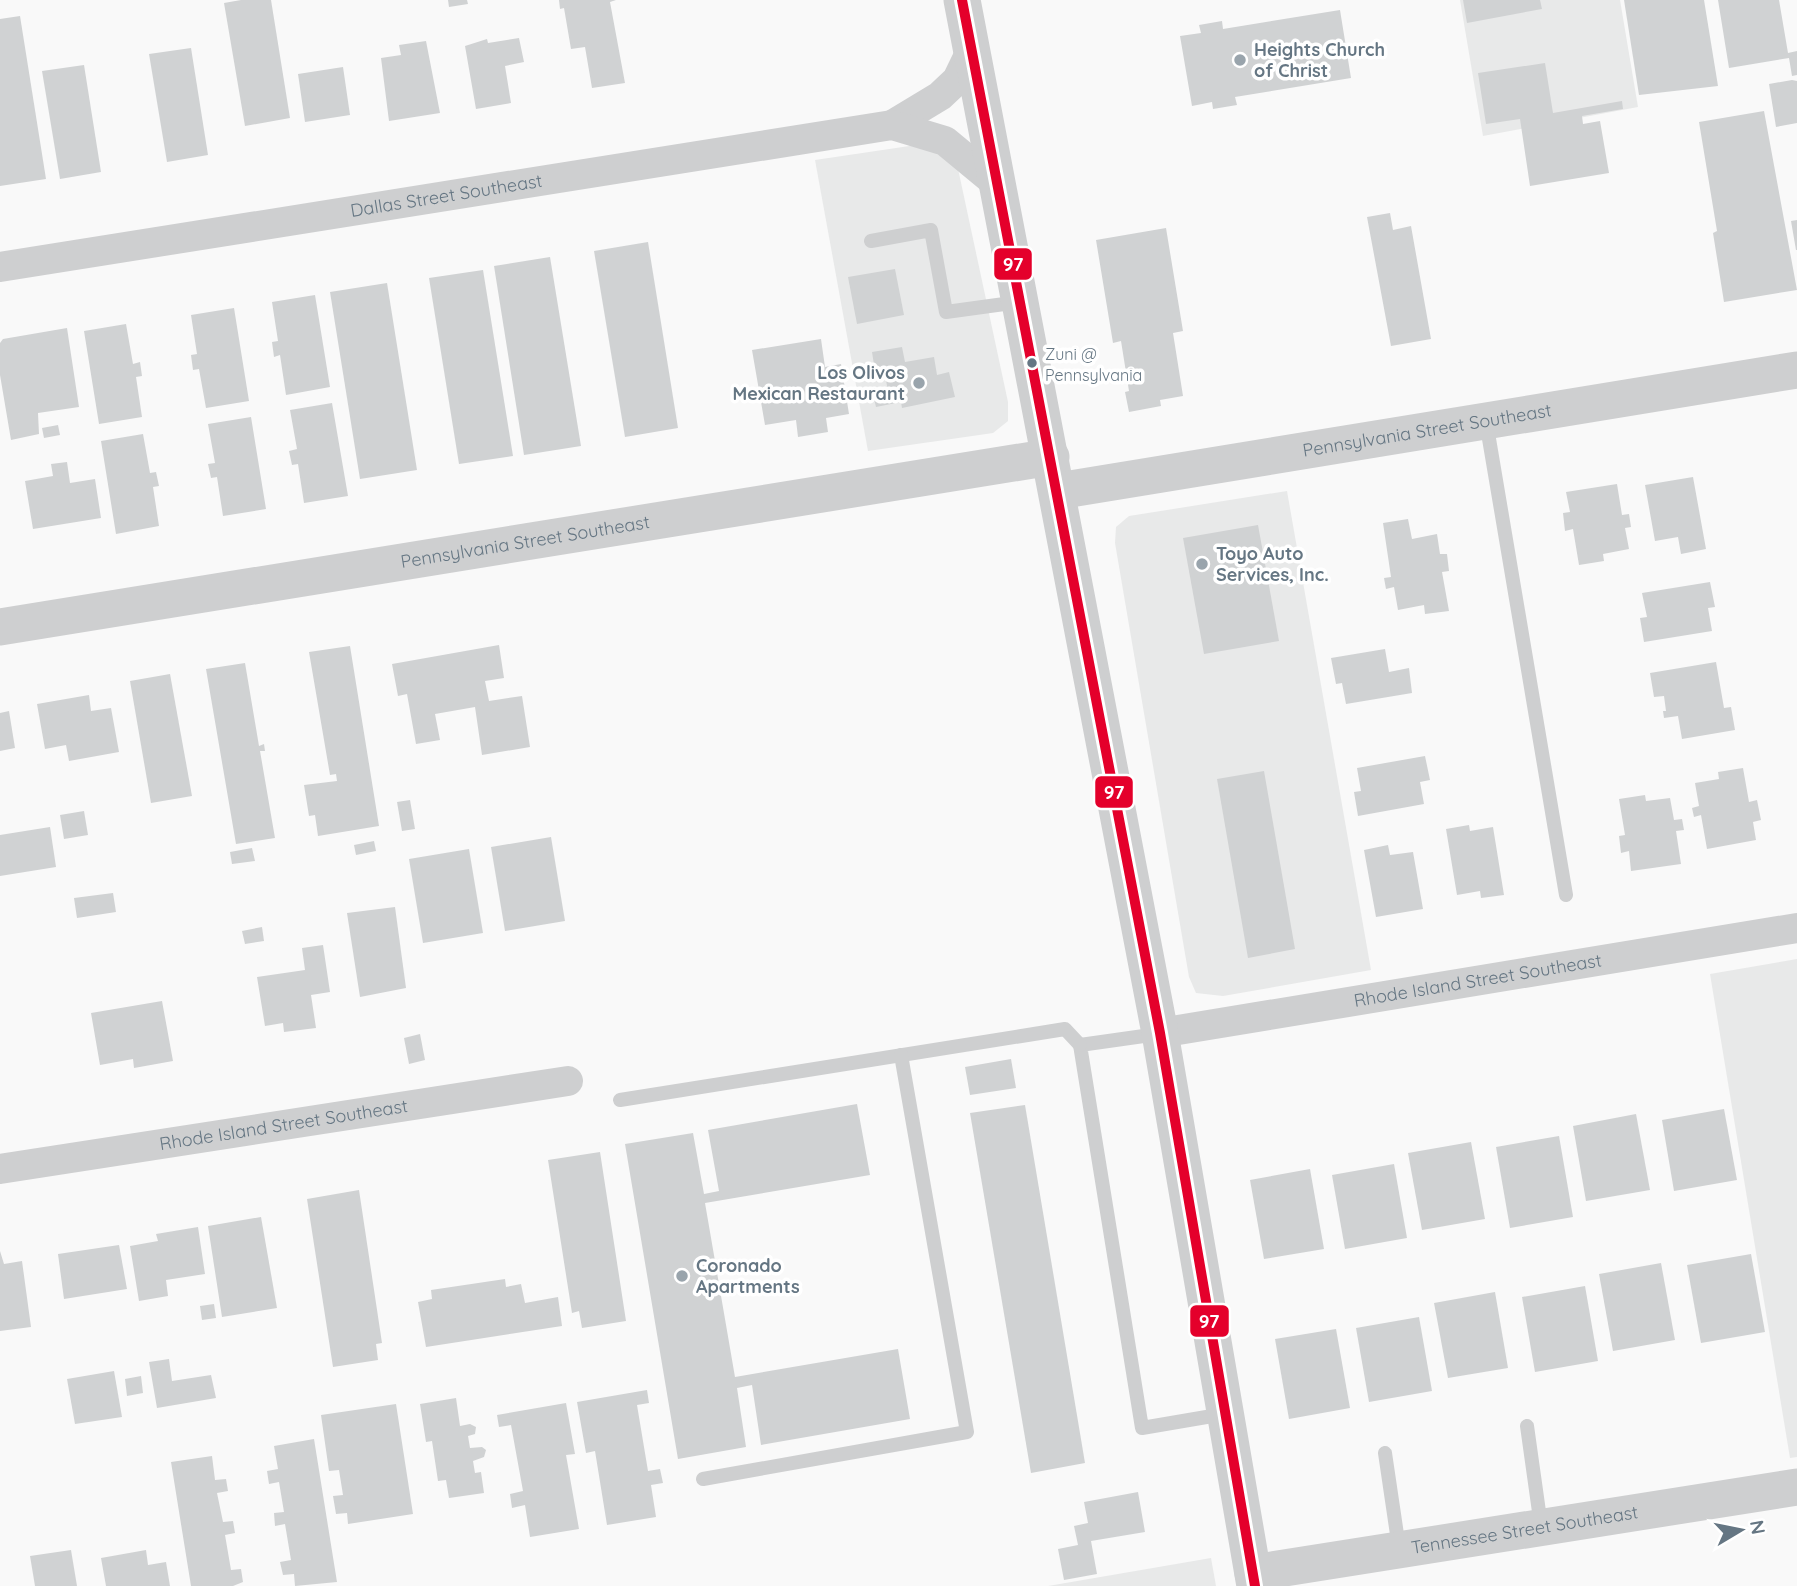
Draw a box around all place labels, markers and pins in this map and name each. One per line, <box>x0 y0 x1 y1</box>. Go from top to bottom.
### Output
place label: Heights Church of Christ <box>1254 38 1385 82</box>
marker: Heights Church of Christ <box>1232 52 1248 68</box>
place label: Zuni @ Pennsylvania <box>1045 344 1142 385</box>
marker: Zuni @ Pennsylvania <box>1025 356 1039 370</box>
place label: Los Olivos Mexican Restaurant <box>733 361 905 405</box>
marker: Los Olivos Mexican Restaurant <box>911 375 927 391</box>
place label: Toyo Auto Services, Inc. <box>1216 542 1329 586</box>
marker: Toyo Auto Services, Inc. <box>1194 556 1210 572</box>
place label: Coronado Apartments <box>696 1254 800 1298</box>
marker: Coronado Apartments <box>674 1268 690 1284</box>

